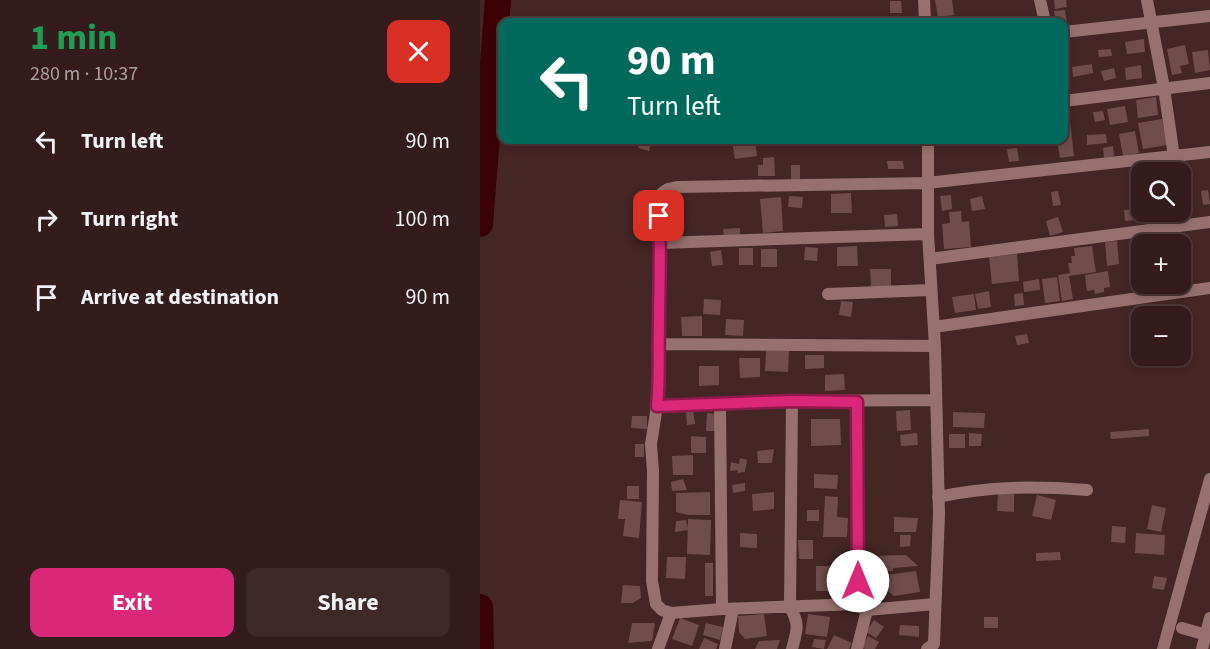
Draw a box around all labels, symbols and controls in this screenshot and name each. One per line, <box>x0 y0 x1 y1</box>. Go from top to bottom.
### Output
text: 1 min <box>30 12 118 63</box>
button: close <box>387 20 450 83</box>
text: 90 m <box>627 31 716 91</box>
icon: left <box>528 42 606 120</box>
text: 280 m · 10:37 <box>30 60 138 88</box>
text: Turn left <box>627 87 721 126</box>
icon: left <box>30 125 63 158</box>
text: Turn left <box>81 125 163 157</box>
text: 90 m <box>405 125 450 157</box>
map controls <box>1131 162 1191 366</box>
button: search <box>1131 162 1191 222</box>
pin <box>633 190 684 241</box>
icon: arrive <box>642 199 675 232</box>
icon: right <box>30 203 63 236</box>
text: Turn right <box>81 203 178 235</box>
text: 100 m <box>395 203 450 235</box>
button: + <box>1131 234 1191 294</box>
icon: arrive <box>30 281 63 314</box>
text: Arrive at destination <box>81 281 279 313</box>
text: 90 m <box>405 281 450 313</box>
button: − <box>1131 306 1191 366</box>
position arrow <box>826 549 890 613</box>
button: Exit <box>30 568 234 637</box>
button: Share <box>246 568 450 637</box>

